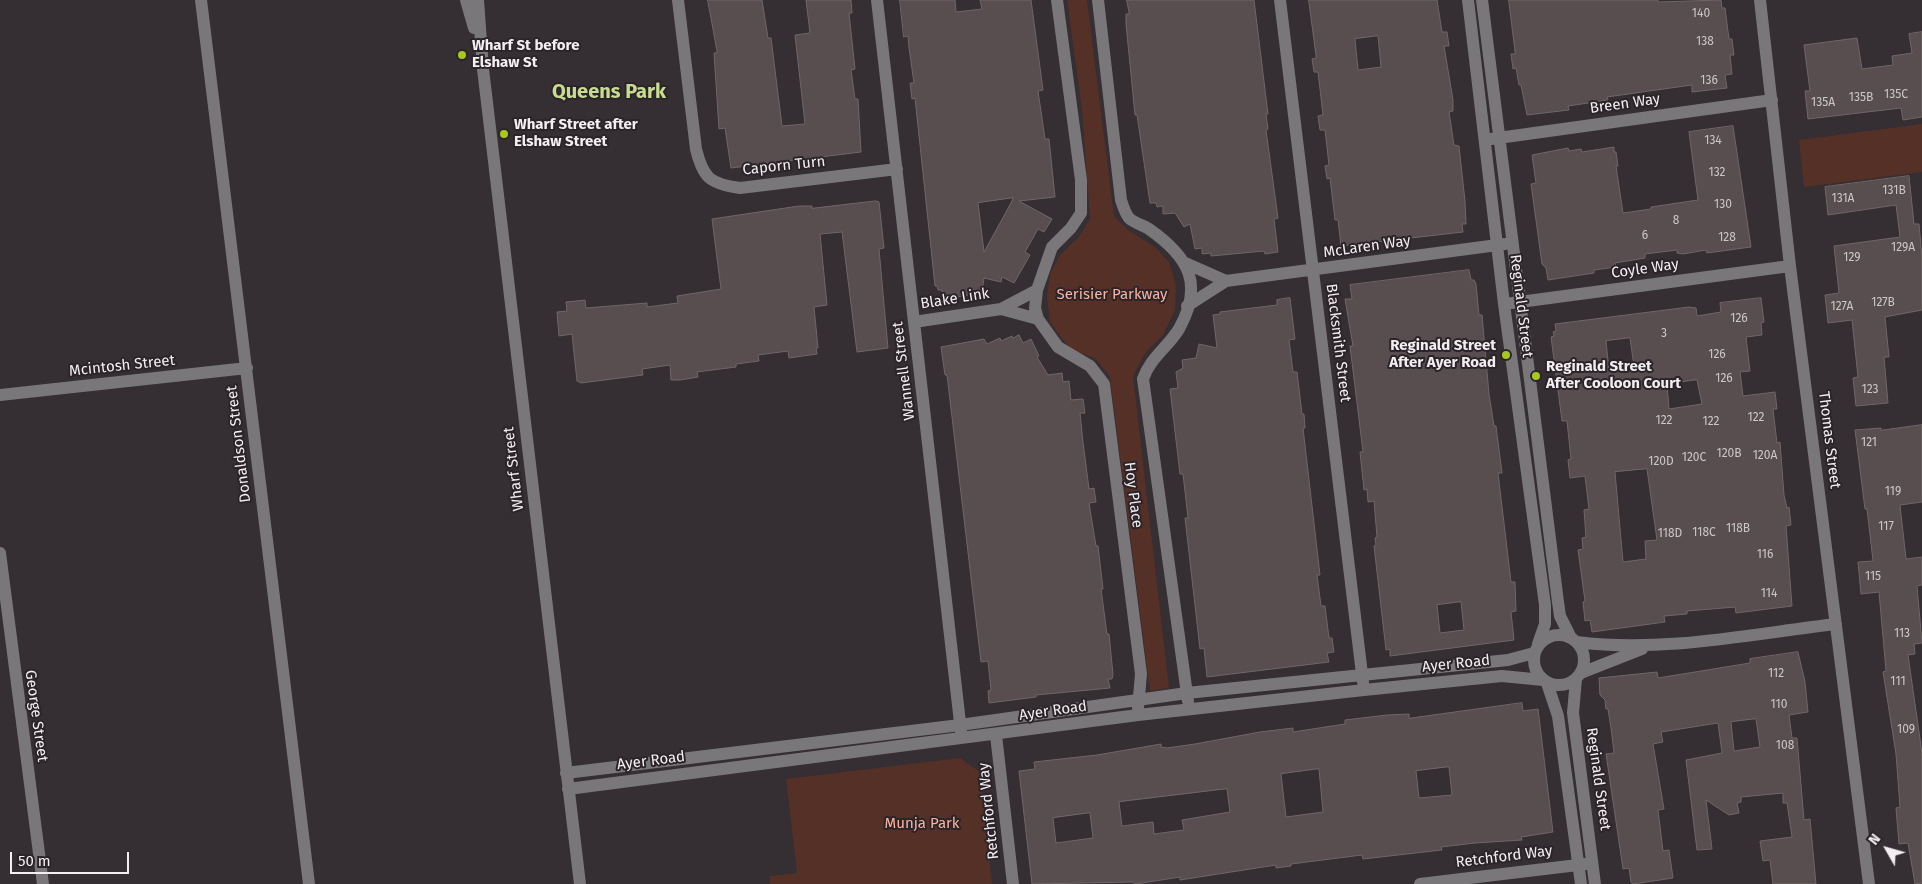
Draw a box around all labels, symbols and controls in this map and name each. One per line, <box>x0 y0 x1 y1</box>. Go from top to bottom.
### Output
house number: 140 <box>1692 7 1710 21</box>
house number: 138 <box>1696 35 1714 49</box>
place label: Wharf St before Elshaw St <box>472 37 579 72</box>
marker: Wharf St before Elshaw St <box>456 49 468 61</box>
house number: 136 <box>1700 74 1718 88</box>
district label: Queens Park <box>552 80 666 104</box>
house number: 135C <box>1884 88 1908 102</box>
street label: Breen Way <box>1589 90 1661 118</box>
house number: 135B <box>1849 91 1873 105</box>
house number: 135A <box>1811 96 1835 110</box>
place label: Wharf Street after Elshaw Street <box>514 116 638 151</box>
marker: Wharf Street after Elshaw Street <box>498 128 510 140</box>
house number: 134 <box>1704 134 1722 148</box>
street label: Caporn Turn <box>742 153 826 179</box>
house number: 132 <box>1708 166 1726 180</box>
house number: 131B <box>1882 184 1906 198</box>
house number: 131A <box>1832 192 1854 206</box>
house number: 130 <box>1714 198 1732 212</box>
house number: 8 <box>1673 214 1679 228</box>
house number: 6 <box>1642 229 1648 243</box>
house number: 128 <box>1718 231 1736 245</box>
street label: McLaren Way <box>1322 232 1412 262</box>
house number: 129A <box>1891 241 1915 255</box>
house number: 129 <box>1843 251 1861 265</box>
street label: Reginald Street <box>1506 253 1536 359</box>
street label: Coyle Way <box>1610 255 1680 283</box>
street label: Blacksmith Street <box>1322 283 1354 403</box>
street label: Blake Link <box>919 285 991 313</box>
park label: Serisier Parkway <box>1057 286 1167 304</box>
house number: 127B <box>1871 296 1895 310</box>
house number: 127A <box>1831 300 1853 314</box>
house number: 126 <box>1730 312 1748 326</box>
street label: Wannell Street <box>889 321 919 421</box>
house number: 3 <box>1661 327 1667 341</box>
place label: Reginald Street After Ayer Road <box>1389 337 1496 372</box>
house number: 126 <box>1708 348 1726 362</box>
marker: Reginald Street After Ayer Road <box>1500 349 1512 361</box>
street label: Mcintosh Street <box>68 351 176 381</box>
place label: Reginald Street After Cooloon Court <box>1546 358 1681 393</box>
marker: Reginald Street After Cooloon Court <box>1530 370 1542 382</box>
house number: 126 <box>1715 372 1733 386</box>
house number: 123 <box>1861 383 1879 397</box>
street label: Donaldson Street <box>223 384 255 504</box>
street label: Thomas Street <box>1814 390 1844 490</box>
house number: 122 <box>1747 411 1765 425</box>
house number: 122 <box>1655 414 1673 428</box>
house number: 122 <box>1702 415 1720 429</box>
street label: Wharf Street <box>500 426 528 512</box>
house number: 121 <box>1861 436 1877 450</box>
house number: 120B <box>1716 447 1742 461</box>
house number: 120A <box>1753 449 1777 463</box>
house number: 120C <box>1682 451 1706 465</box>
house number: 120D <box>1648 455 1674 469</box>
street label: Hoy Place <box>1120 461 1146 529</box>
house number: 119 <box>1885 485 1901 499</box>
house number: 117 <box>1878 520 1894 534</box>
house number: 118B <box>1726 522 1750 536</box>
house number: 118C <box>1692 526 1716 540</box>
house number: 118D <box>1658 527 1682 541</box>
house number: 116 <box>1757 548 1773 562</box>
house number: 115 <box>1865 570 1881 584</box>
house number: 114 <box>1761 587 1777 601</box>
house number: 113 <box>1894 627 1910 641</box>
street label: Ayer Road <box>1421 651 1491 677</box>
house number: 112 <box>1768 667 1784 681</box>
street label: George Street <box>21 669 51 763</box>
house number: 111 <box>1890 675 1906 689</box>
street label: Ayer Road <box>1018 697 1088 725</box>
house number: 110 <box>1771 698 1787 712</box>
house number: 109 <box>1897 723 1915 737</box>
street label: Reginald Street <box>1582 726 1614 832</box>
house number: 108 <box>1776 739 1794 753</box>
street label: Ayer Road <box>616 748 686 774</box>
street label: Retchford Way <box>975 762 1003 860</box>
park label: Munja Park <box>884 815 960 833</box>
north arrow <box>1862 824 1912 874</box>
text: N <box>1865 831 1884 848</box>
scale bar <box>12 842 131 874</box>
street label: Retchford Way <box>1455 842 1553 872</box>
text: 50 m <box>18 852 51 870</box>

